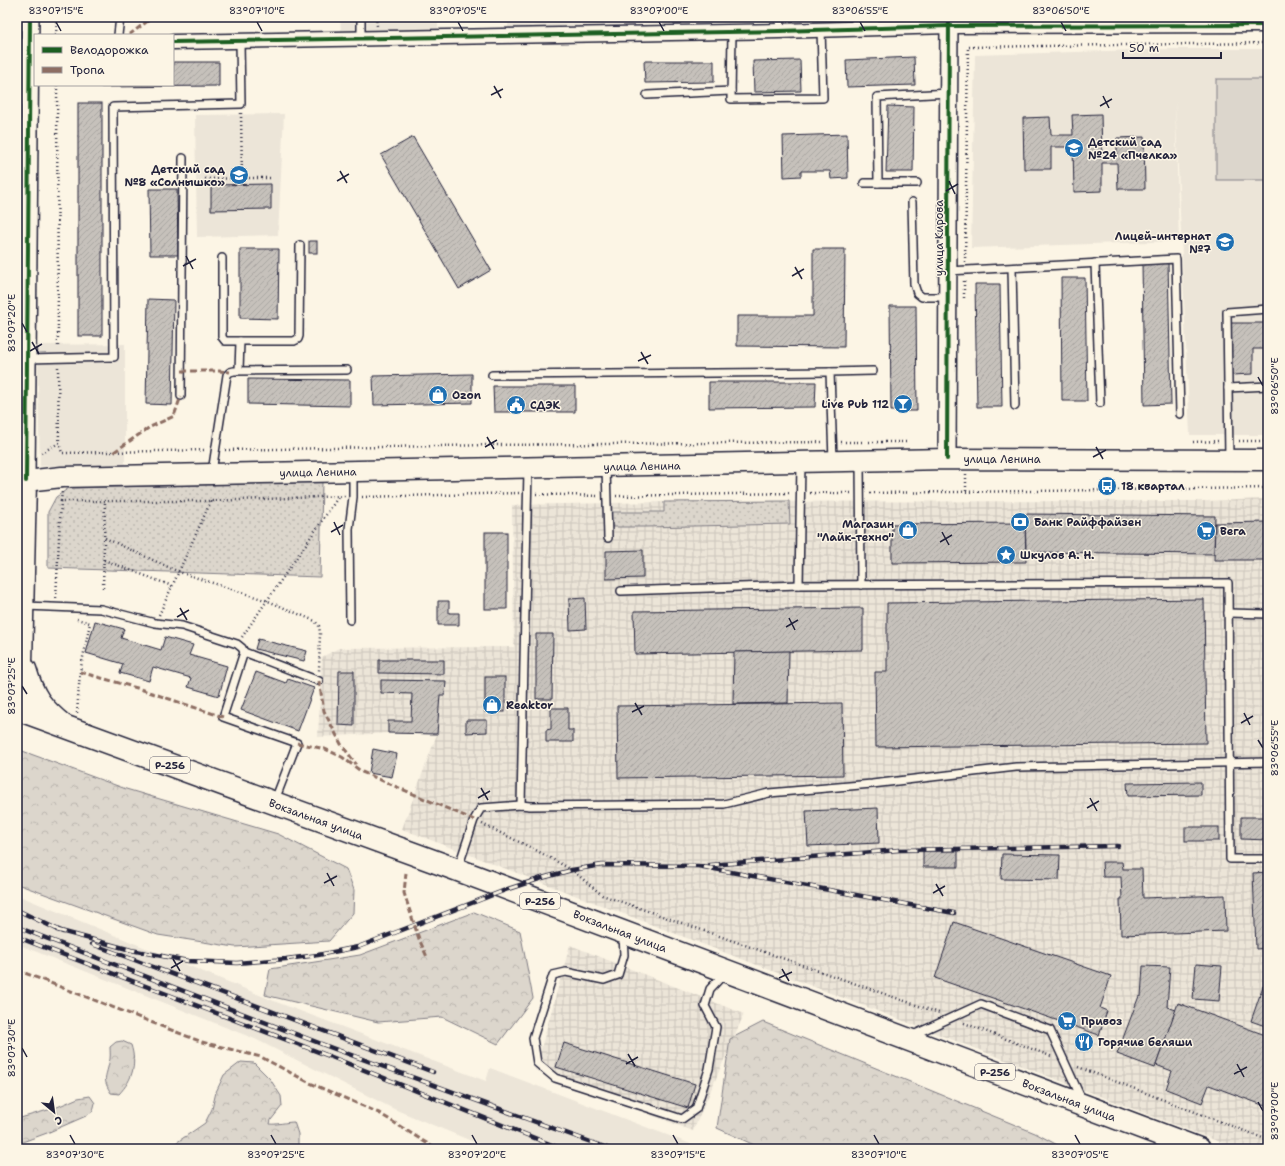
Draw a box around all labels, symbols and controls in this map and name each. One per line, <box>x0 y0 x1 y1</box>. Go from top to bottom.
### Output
text: 83°07'15"E <box>29 4 83 17</box>
text: 83°07'10"E <box>229 4 285 17</box>
text: 83°07'05"E <box>429 4 487 17</box>
text: 83°07'00"E <box>630 4 688 17</box>
text: 83°06'55"E <box>832 4 888 17</box>
text: 83°06'50"E <box>1032 4 1090 17</box>
legend <box>34 34 174 86</box>
scale bar <box>1123 34 1221 60</box>
text: 50 m <box>1129 40 1159 56</box>
text: Велодорожка <box>70 42 149 58</box>
text: Тропа <box>70 62 105 78</box>
place label: Детский сад №24 «Пчелка» <box>1088 135 1178 163</box>
school or university icon: Детский сад №24 «Пчелка» <box>1063 137 1085 159</box>
place label: Детский сад №8 «Солнышко» <box>125 162 226 190</box>
school or university icon: Детский сад №8 «Солнышко» <box>228 164 250 186</box>
street label: улица Кирова <box>932 200 947 276</box>
place label: Лицей-интернат №7 <box>1115 229 1211 257</box>
school or university icon: Лицей-интернат №7 <box>1214 231 1236 253</box>
text: 83°07'20"E <box>5 294 18 352</box>
text: 83°06'50"E <box>1268 357 1281 415</box>
shop icon: Ozon <box>427 384 449 406</box>
place label: Ozon <box>452 388 482 403</box>
bar icon: Live Pub 112 <box>892 393 914 415</box>
public building icon: СДЭК <box>505 394 527 416</box>
place label: Live Pub 112 <box>822 397 889 412</box>
place label: СДЭК <box>530 398 561 413</box>
street label: улица Ленина <box>963 452 1041 467</box>
street label: улица Ленина <box>603 458 681 475</box>
street label: улица Ленина <box>279 464 357 481</box>
bus stop icon: 18 квартал <box>1096 475 1118 497</box>
place label: 18 квартал <box>1121 479 1185 494</box>
bank icon: Банк Райффайзен <box>1009 511 1031 533</box>
place label: Банк Райффайзен <box>1034 515 1141 530</box>
place label: Магазин "Лайк-техно" <box>817 517 894 545</box>
shop icon: Магазин "Лайк-техно" <box>897 519 919 541</box>
supermarket icon: Вега <box>1195 520 1217 542</box>
place label: Вега <box>1220 524 1246 539</box>
place icon: Шкулов А. Н. <box>995 544 1017 566</box>
place label: Шкулов А. Н. <box>1020 548 1095 563</box>
text: 83°07'25"E <box>5 657 18 715</box>
shop icon: Reaktor <box>481 694 503 716</box>
place label: Reaktor <box>506 698 553 713</box>
text: 83°06'55"E <box>1268 720 1281 776</box>
road number: Р-256 <box>150 757 190 773</box>
street label: Вокзальная улица <box>267 795 365 844</box>
road number: Р-256 <box>520 893 560 909</box>
street label: Вокзальная улица <box>571 907 669 956</box>
supermarket icon: Привоз <box>1056 1010 1078 1032</box>
place label: Привоз <box>1081 1014 1122 1029</box>
text: 83°07'30"E <box>5 1019 18 1077</box>
restaurant icon: Горячие беляши <box>1073 1031 1095 1053</box>
place label: Горячие беляши <box>1098 1035 1193 1050</box>
road number: Р-256 <box>975 1064 1015 1080</box>
street label: Вокзальная улица <box>1020 1076 1118 1125</box>
text: 83°07'00"E <box>1268 1082 1281 1140</box>
north arrow <box>34 1092 74 1132</box>
text: С <box>52 1112 65 1129</box>
text: 83°07'30"E <box>46 1148 104 1161</box>
text: 83°07'25"E <box>247 1148 305 1161</box>
text: 83°07'20"E <box>448 1148 506 1161</box>
text: 83°07'15"E <box>651 1148 705 1161</box>
text: 83°07'10"E <box>851 1148 907 1161</box>
text: 83°07'05"E <box>1051 1148 1109 1161</box>

